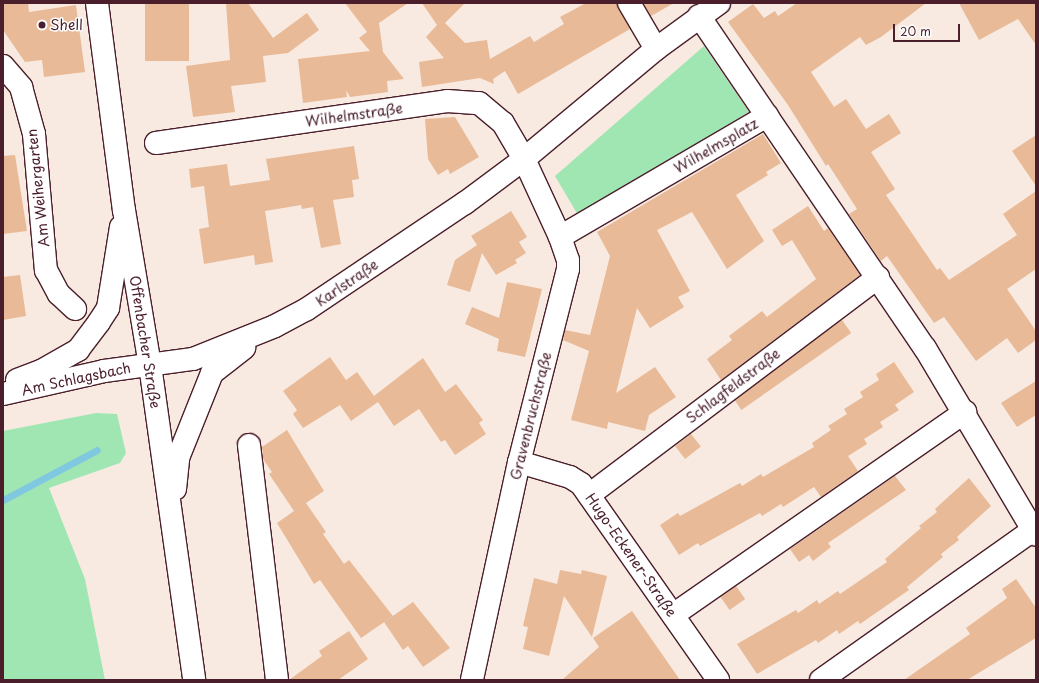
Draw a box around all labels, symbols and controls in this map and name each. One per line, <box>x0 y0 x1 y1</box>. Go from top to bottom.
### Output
scale bar <box>895 16 962 42</box>
place label: Shell <box>50 17 83 33</box>
marker: Shell <box>37 20 47 30</box>
text: 20 m <box>900 22 931 40</box>
street label: Wilhelmstraße <box>304 100 404 130</box>
street label: Wilhelmsplatz <box>671 115 761 177</box>
street label: Am Weihergarten <box>23 128 53 248</box>
street label: Karlstraße <box>313 256 381 310</box>
street label: Offenbacher Straße <box>126 274 164 410</box>
street label: Schlagfeldstraße <box>683 345 783 427</box>
street label: Gravenbruchstraße <box>507 350 555 482</box>
street label: Am Schlagsbach <box>20 359 132 399</box>
street label: Hugo-Eckener-Straße <box>582 490 680 620</box>

